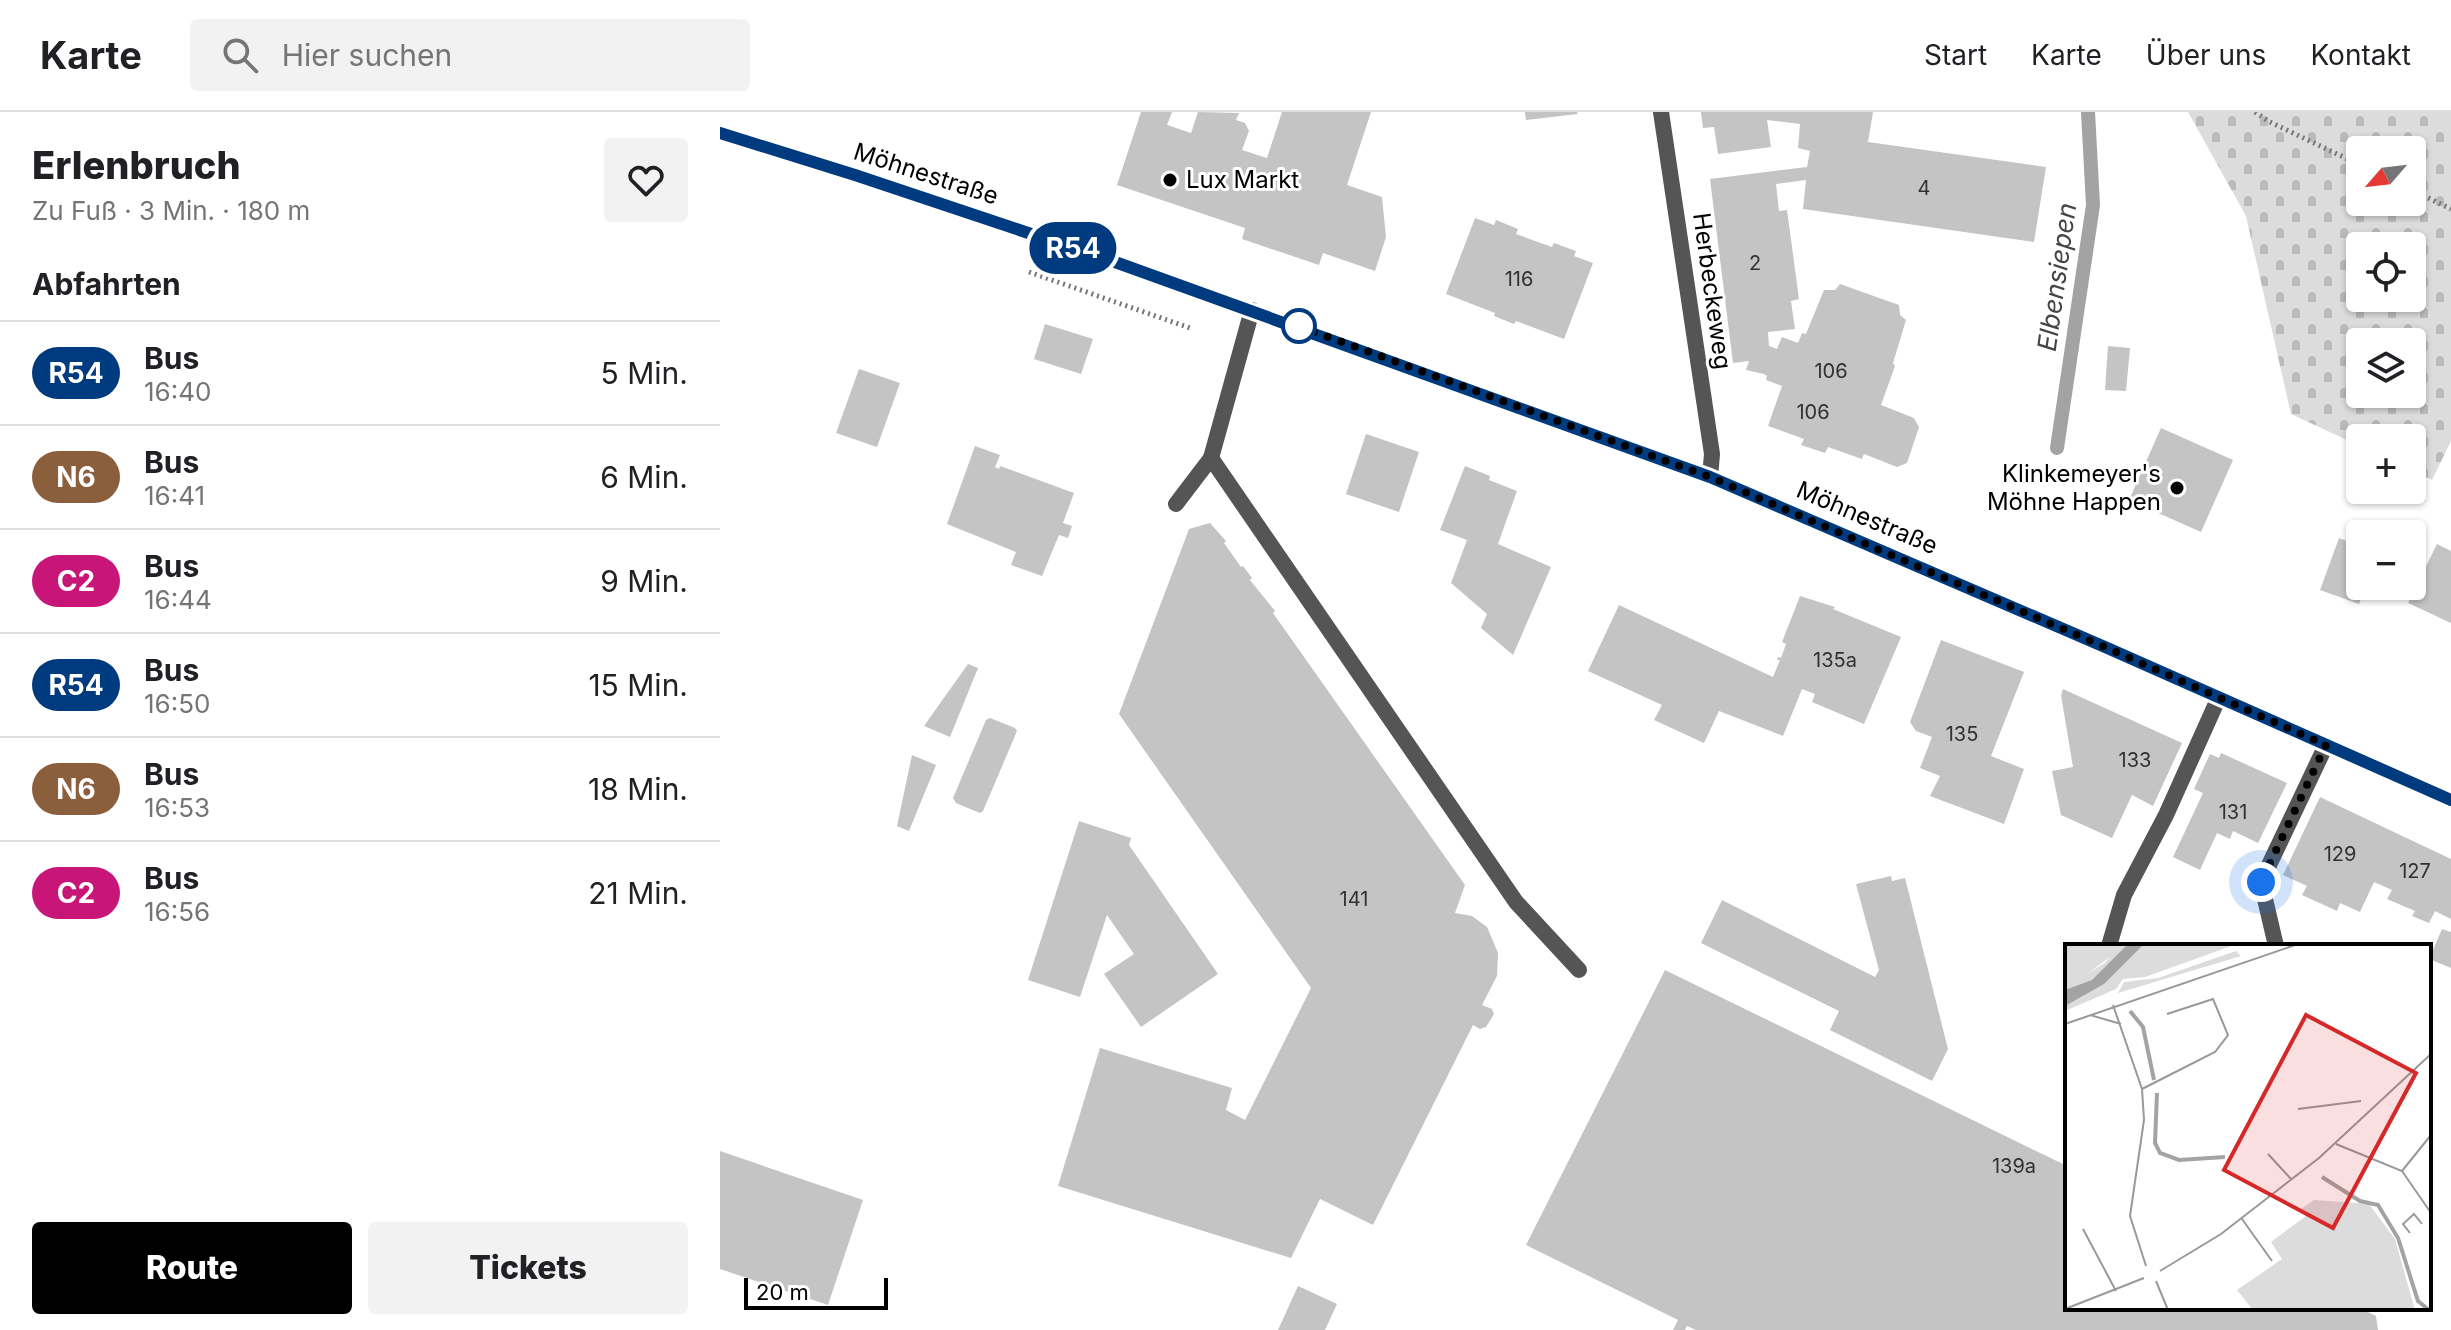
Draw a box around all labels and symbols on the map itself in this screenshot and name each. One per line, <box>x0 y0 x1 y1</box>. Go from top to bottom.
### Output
north arrow <box>2346 136 2426 216</box>
street label: Möhnestraße <box>850 137 1002 211</box>
place label: Lux Markt <box>1186 165 1299 194</box>
marker: Lux Markt <box>1161 171 1179 189</box>
house number: 4 <box>1918 176 1930 200</box>
water label: Elbensiepen <box>2031 201 2082 353</box>
street label: Herbeckeweg <box>1687 211 1738 371</box>
line badge: R54 <box>1027 222 1119 274</box>
house number: 2 <box>1749 251 1761 275</box>
house number: 116 <box>1505 267 1533 291</box>
unlabelled marker <box>1282 309 1316 343</box>
house number: 106 <box>1814 359 1848 383</box>
house number: 106 <box>1796 400 1830 424</box>
place label: Klinkemeyer's Möhne Happen <box>1987 459 2161 516</box>
street label: Möhnestraße <box>1792 475 1942 560</box>
marker: Klinkemeyer's Möhne Happen <box>2168 479 2186 497</box>
house number: 135a <box>1813 648 1857 672</box>
house number: 135 <box>1946 722 1978 746</box>
house number: 133 <box>2119 748 2151 772</box>
house number: 131 <box>2219 800 2247 824</box>
house number: 129 <box>2324 842 2356 866</box>
house number: 127 <box>2399 859 2431 883</box>
your location <box>2241 862 2281 902</box>
house number: 141 <box>1340 887 1368 911</box>
inset map <box>2065 944 2431 1310</box>
house number: 139a <box>1992 1154 2036 1178</box>
scale bar <box>744 1274 888 1310</box>

